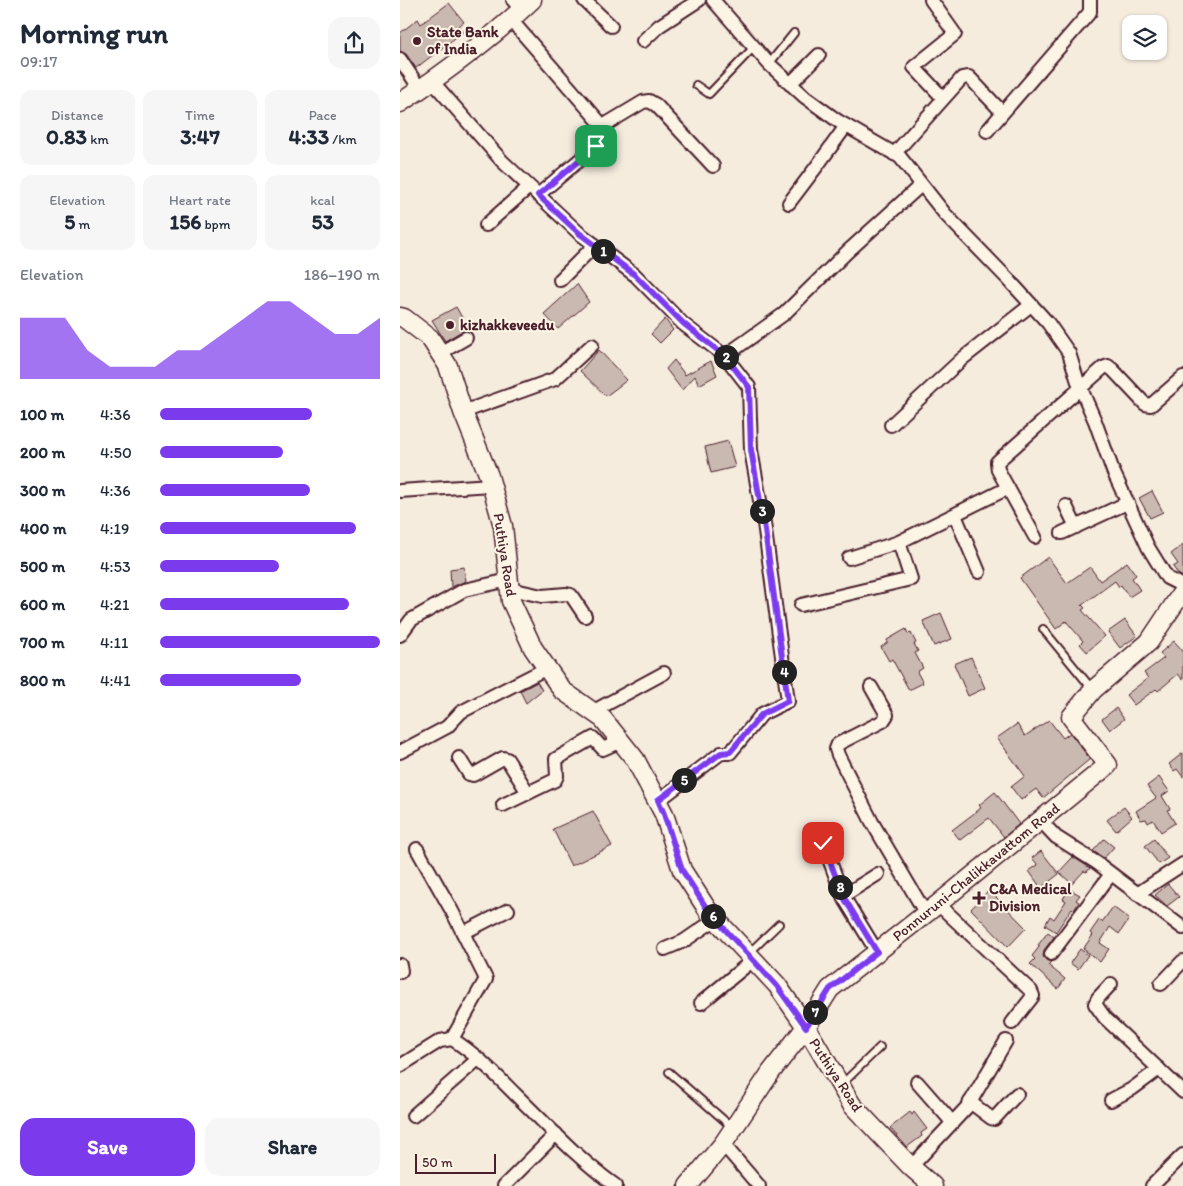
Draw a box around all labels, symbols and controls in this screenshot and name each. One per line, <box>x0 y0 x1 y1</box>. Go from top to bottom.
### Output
map controls <box>1122 15 1167 60</box>
button: layers <box>1122 15 1167 60</box>
text: Morning run <box>20 16 168 50</box>
button: share <box>328 17 380 69</box>
place label: State Bank of India <box>427 23 499 58</box>
marker: State Bank of India <box>411 35 423 47</box>
text: 09:17 <box>20 52 58 71</box>
text: Distance <box>51 107 104 124</box>
text: Time <box>185 107 215 124</box>
text: Pace <box>309 107 337 124</box>
text: 0.83 <box>46 124 87 149</box>
text: 3:47 <box>180 124 220 149</box>
text: 4:33 <box>289 124 329 149</box>
pin <box>575 125 617 167</box>
text: km <box>87 131 109 148</box>
text: /km <box>329 131 357 148</box>
icon: arrive <box>582 132 610 160</box>
text: Elevation <box>50 192 105 209</box>
text: Heart rate <box>169 192 231 209</box>
text: kcal <box>310 192 335 209</box>
text: 5 <box>64 209 75 234</box>
text: 156 <box>169 209 201 234</box>
text: 53 <box>311 209 334 234</box>
text: m <box>75 216 90 233</box>
text: bpm <box>201 216 231 233</box>
pin: 1 <box>590 238 616 264</box>
text: 1 <box>600 243 607 260</box>
text: Elevation <box>20 265 84 284</box>
text: 186–190 m <box>304 265 380 284</box>
place label: kizhakkeveedu <box>460 316 555 334</box>
marker: kizhakkeveedu <box>444 319 456 331</box>
pin: 2 <box>714 344 738 370</box>
text: 2 <box>723 349 730 366</box>
text: 100 m <box>20 405 64 424</box>
text: 4:36 <box>100 405 131 424</box>
text: 200 m <box>20 443 65 462</box>
text: 4:50 <box>100 443 132 462</box>
text: 300 m <box>20 481 66 500</box>
text: 4:36 <box>100 481 131 500</box>
pin: 3 <box>750 498 774 524</box>
text: 3 <box>759 503 766 520</box>
street label: Puthiya Road <box>489 512 521 599</box>
text: 400 m <box>20 519 66 538</box>
text: 4:19 <box>100 519 129 538</box>
text: 500 m <box>20 557 65 576</box>
text: 4:53 <box>100 557 131 576</box>
text: 600 m <box>20 595 65 614</box>
text: 4:21 <box>100 595 129 614</box>
text: 700 m <box>20 633 65 652</box>
text: 4:11 <box>100 633 128 652</box>
pin: 4 <box>772 660 796 684</box>
text: 4 <box>780 664 789 681</box>
text: 800 m <box>20 671 66 690</box>
text: 4:41 <box>100 671 131 690</box>
pin: 5 <box>672 768 696 792</box>
text: 5 <box>681 772 688 789</box>
street label: Ponnuruni-Chalikkavattom Road <box>889 799 1063 945</box>
pin <box>802 822 844 864</box>
icon: check <box>809 829 837 857</box>
pin: 8 <box>828 874 852 900</box>
text: 8 <box>837 879 844 896</box>
place label: C&A Medical Division <box>989 880 1072 915</box>
marker: C&A Medical Division <box>973 892 985 904</box>
pin: 6 <box>700 904 726 928</box>
text: 6 <box>710 908 717 925</box>
pin: 7 <box>802 1000 828 1024</box>
text: 7 <box>812 1004 819 1021</box>
street label: Puthiya Road <box>805 1035 867 1116</box>
button: Save <box>20 1118 195 1176</box>
button: Share <box>205 1118 380 1176</box>
scale bar <box>415 1151 496 1174</box>
text: 50 m <box>422 1154 453 1171</box>

